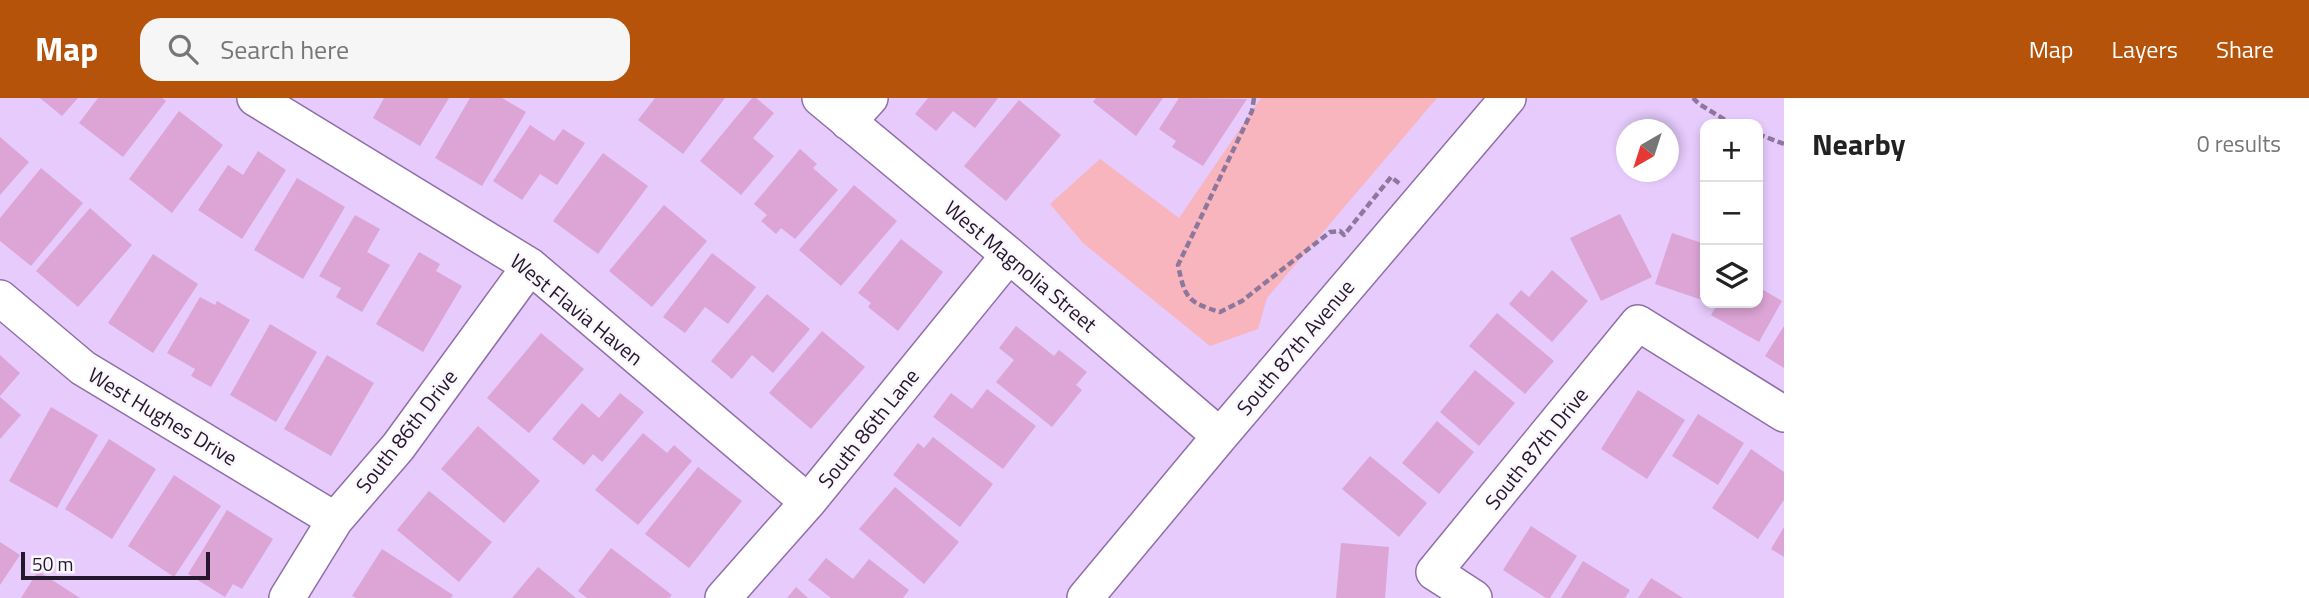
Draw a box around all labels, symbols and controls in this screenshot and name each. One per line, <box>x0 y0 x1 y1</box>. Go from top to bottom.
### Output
search box <box>140 18 630 81</box>
text: Map <box>35 24 98 74</box>
icon: search <box>164 30 202 68</box>
text: Search here <box>220 30 349 69</box>
text: Map <box>2029 31 2074 67</box>
text: Layers <box>2112 31 2178 67</box>
text: Share <box>2216 31 2274 67</box>
north arrow <box>1616 119 1679 182</box>
map controls <box>1700 119 1763 308</box>
button: + <box>1700 119 1763 182</box>
text: Nearby <box>1812 121 1905 167</box>
text: 0 results <box>2197 126 2281 161</box>
button: − <box>1700 182 1763 245</box>
street label: West Magnolia Street <box>938 192 1105 340</box>
street label: West Flavia Haven <box>504 245 650 373</box>
button: layers <box>1700 245 1763 308</box>
street label: South 87th Avenue <box>1228 272 1362 422</box>
street label: West Hughes Drive <box>82 359 244 473</box>
street label: South 86th Lane <box>810 361 926 495</box>
street label: South 86th Drive <box>347 362 465 500</box>
street label: South 87th Drive <box>1476 380 1596 516</box>
scale bar <box>21 549 210 581</box>
text: 50 m <box>32 549 73 578</box>

